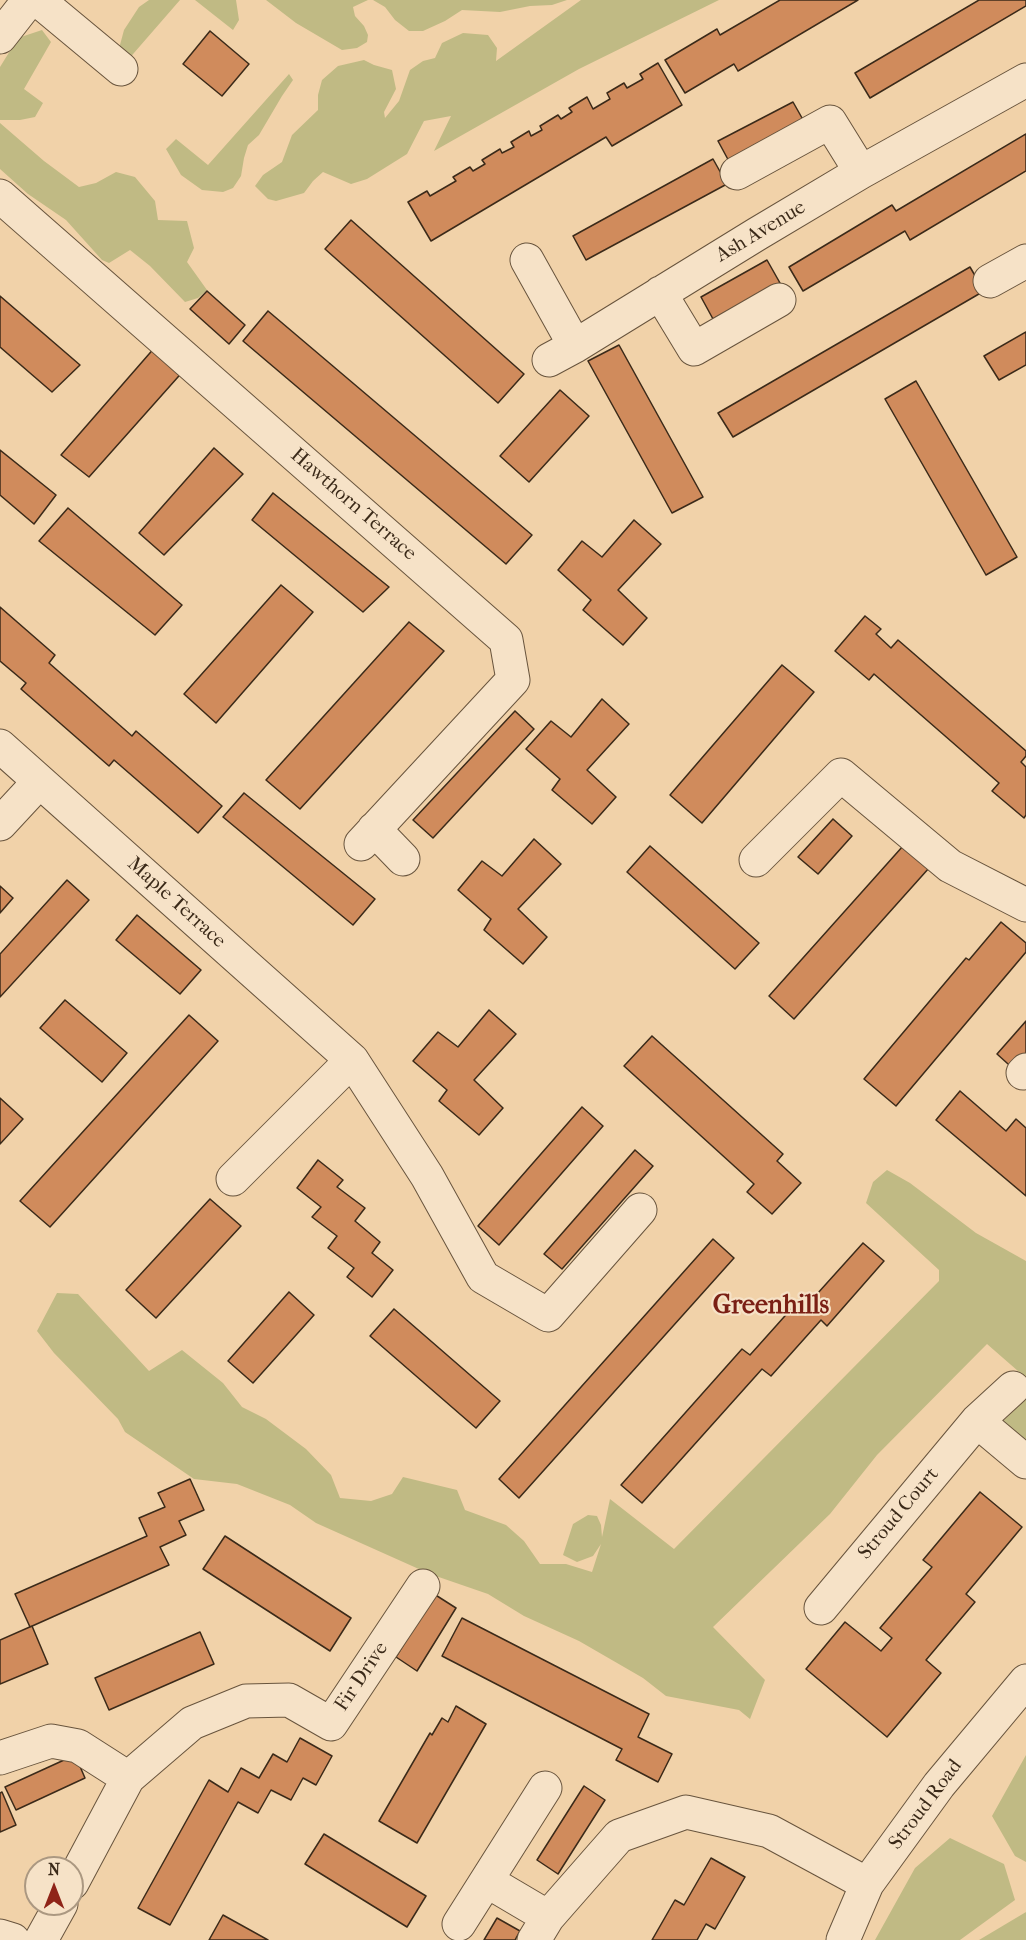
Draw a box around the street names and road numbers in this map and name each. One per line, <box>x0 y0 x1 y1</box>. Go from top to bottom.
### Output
street label: Ash Avenue <box>712 196 810 268</box>
street label: Hawthorn Terrace <box>285 444 421 566</box>
street label: Maple Terrace <box>122 852 230 954</box>
street label: Stroud Court <box>854 1463 944 1565</box>
street label: Fir Drive <box>330 1638 394 1716</box>
street label: Stroud Road <box>884 1755 968 1855</box>

